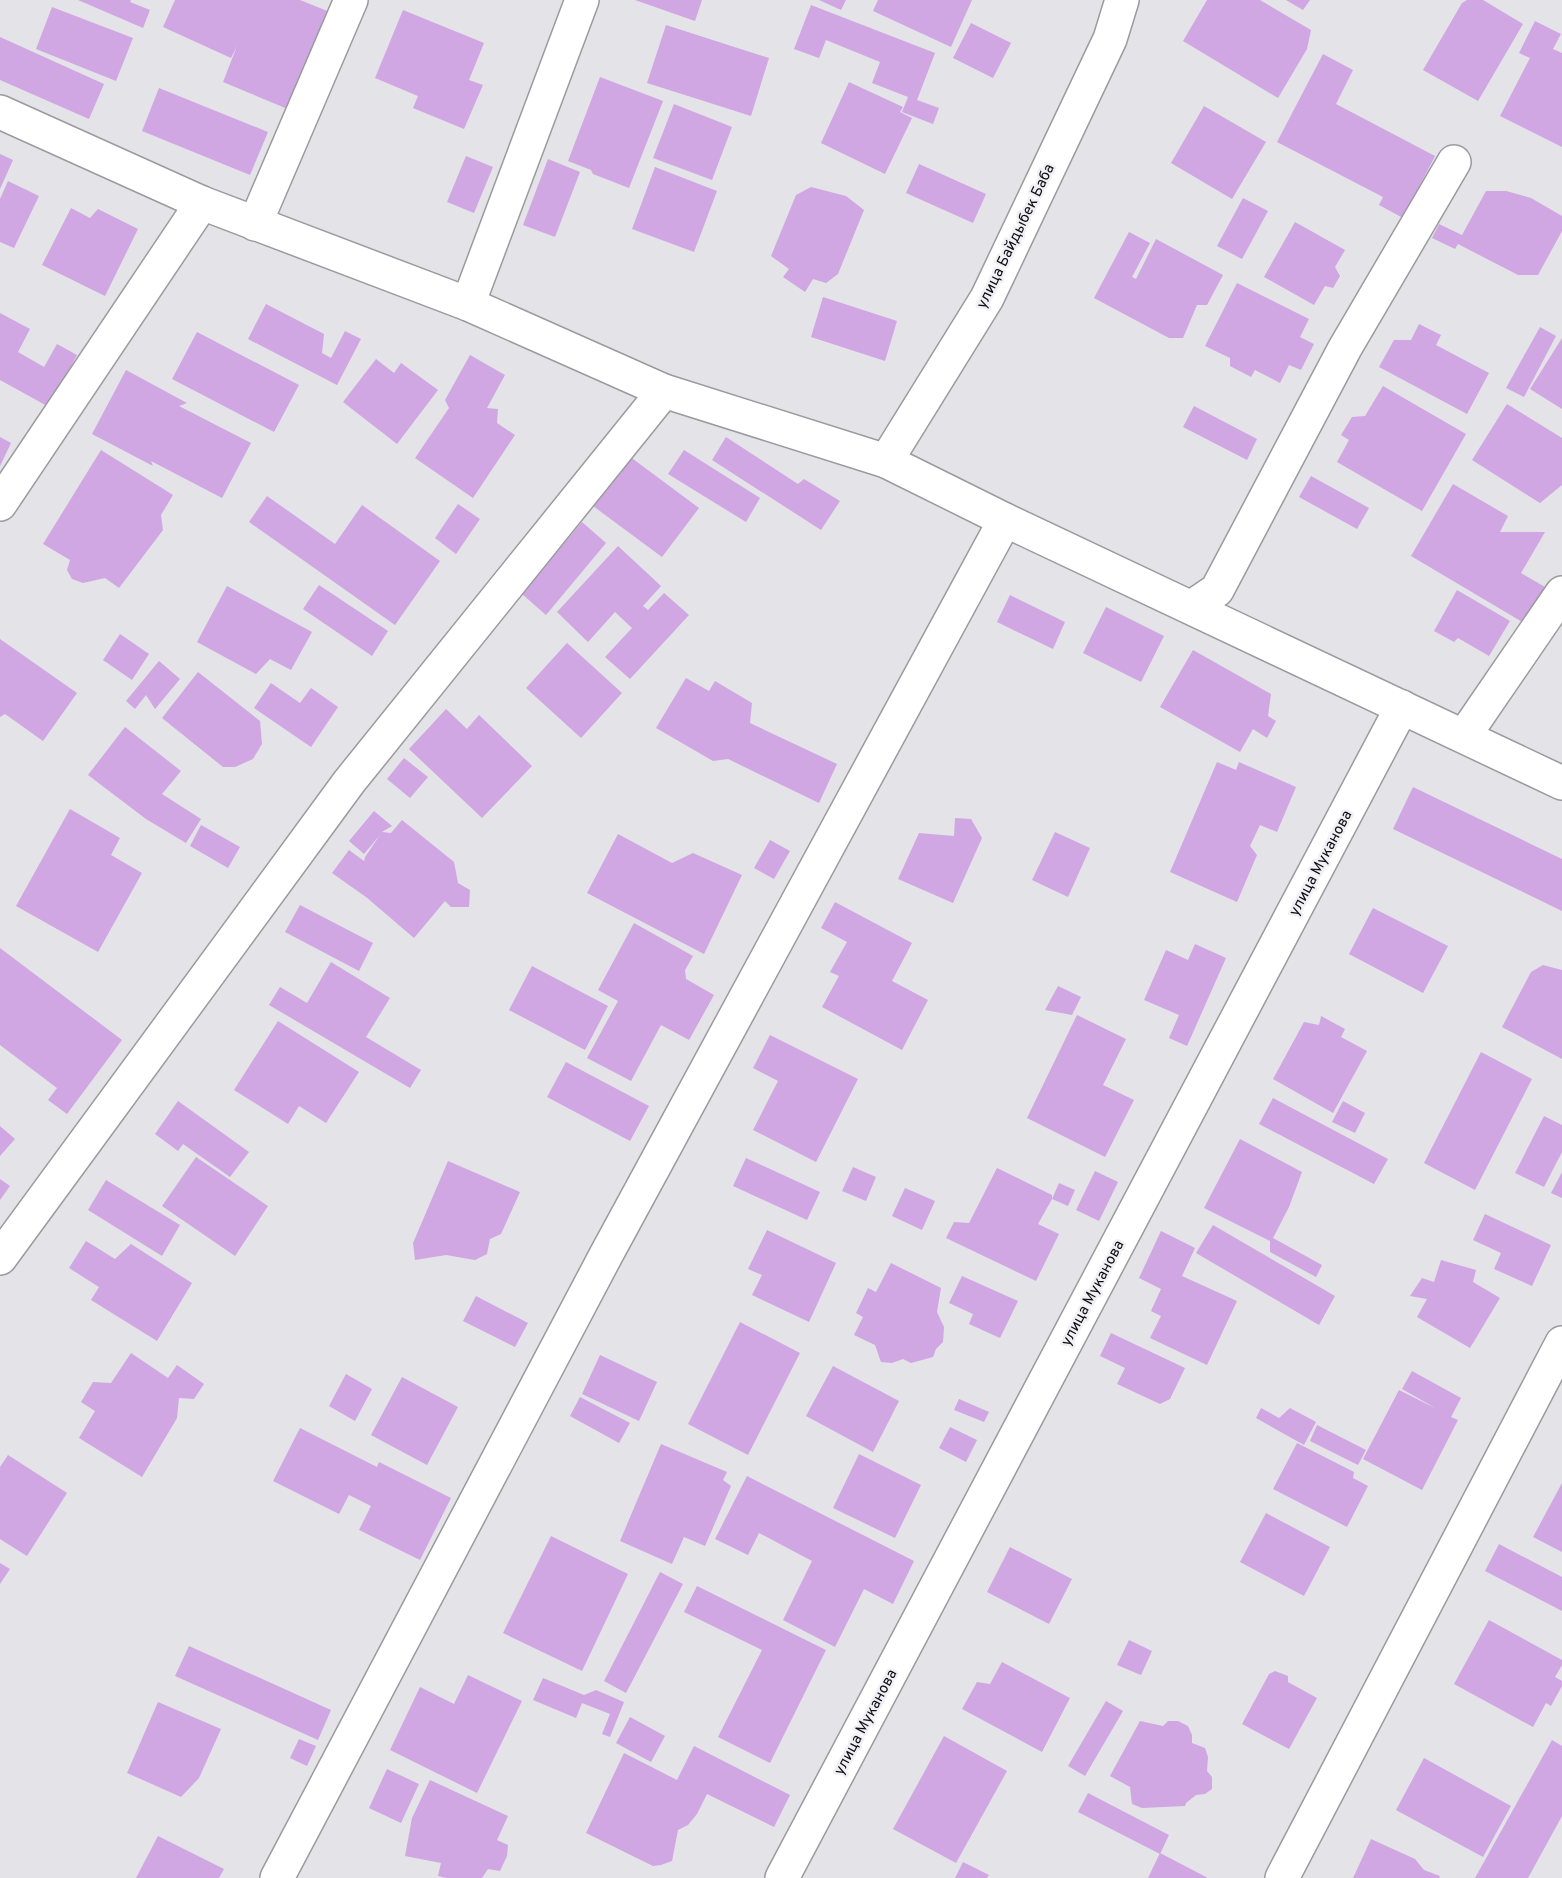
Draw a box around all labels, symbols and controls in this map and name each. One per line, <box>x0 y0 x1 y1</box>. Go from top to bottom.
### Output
street label: улица Байдыбек Баба <box>973 161 1060 312</box>
street label: улица Муканова <box>1285 808 1357 920</box>
street label: улица Муканова <box>1057 1238 1129 1350</box>
street label: улица Муканова <box>830 1667 902 1779</box>

